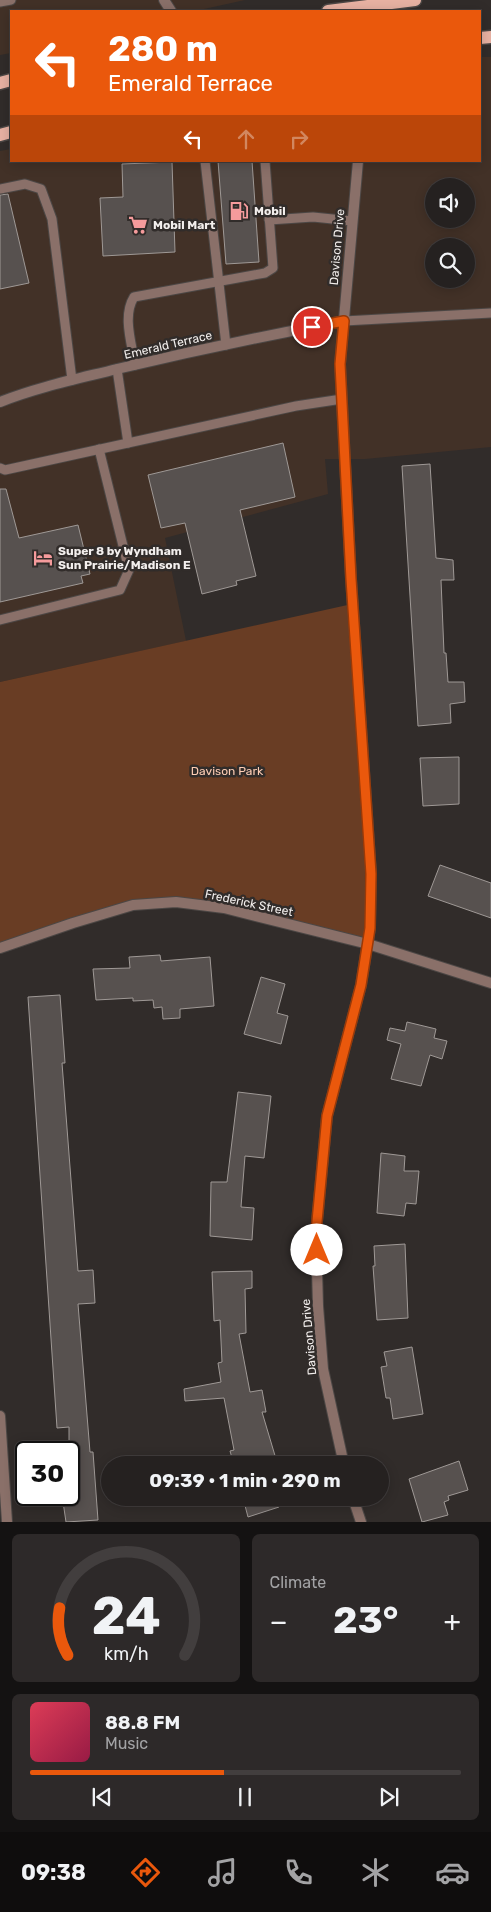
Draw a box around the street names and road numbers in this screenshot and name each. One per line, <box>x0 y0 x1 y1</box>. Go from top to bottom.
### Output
street label: Davison Drive <box>327 208 347 286</box>
street label: Emerald Terrace <box>123 328 214 362</box>
street label: Frederick Street <box>204 887 295 919</box>
street label: Davison Drive <box>299 1298 319 1376</box>

